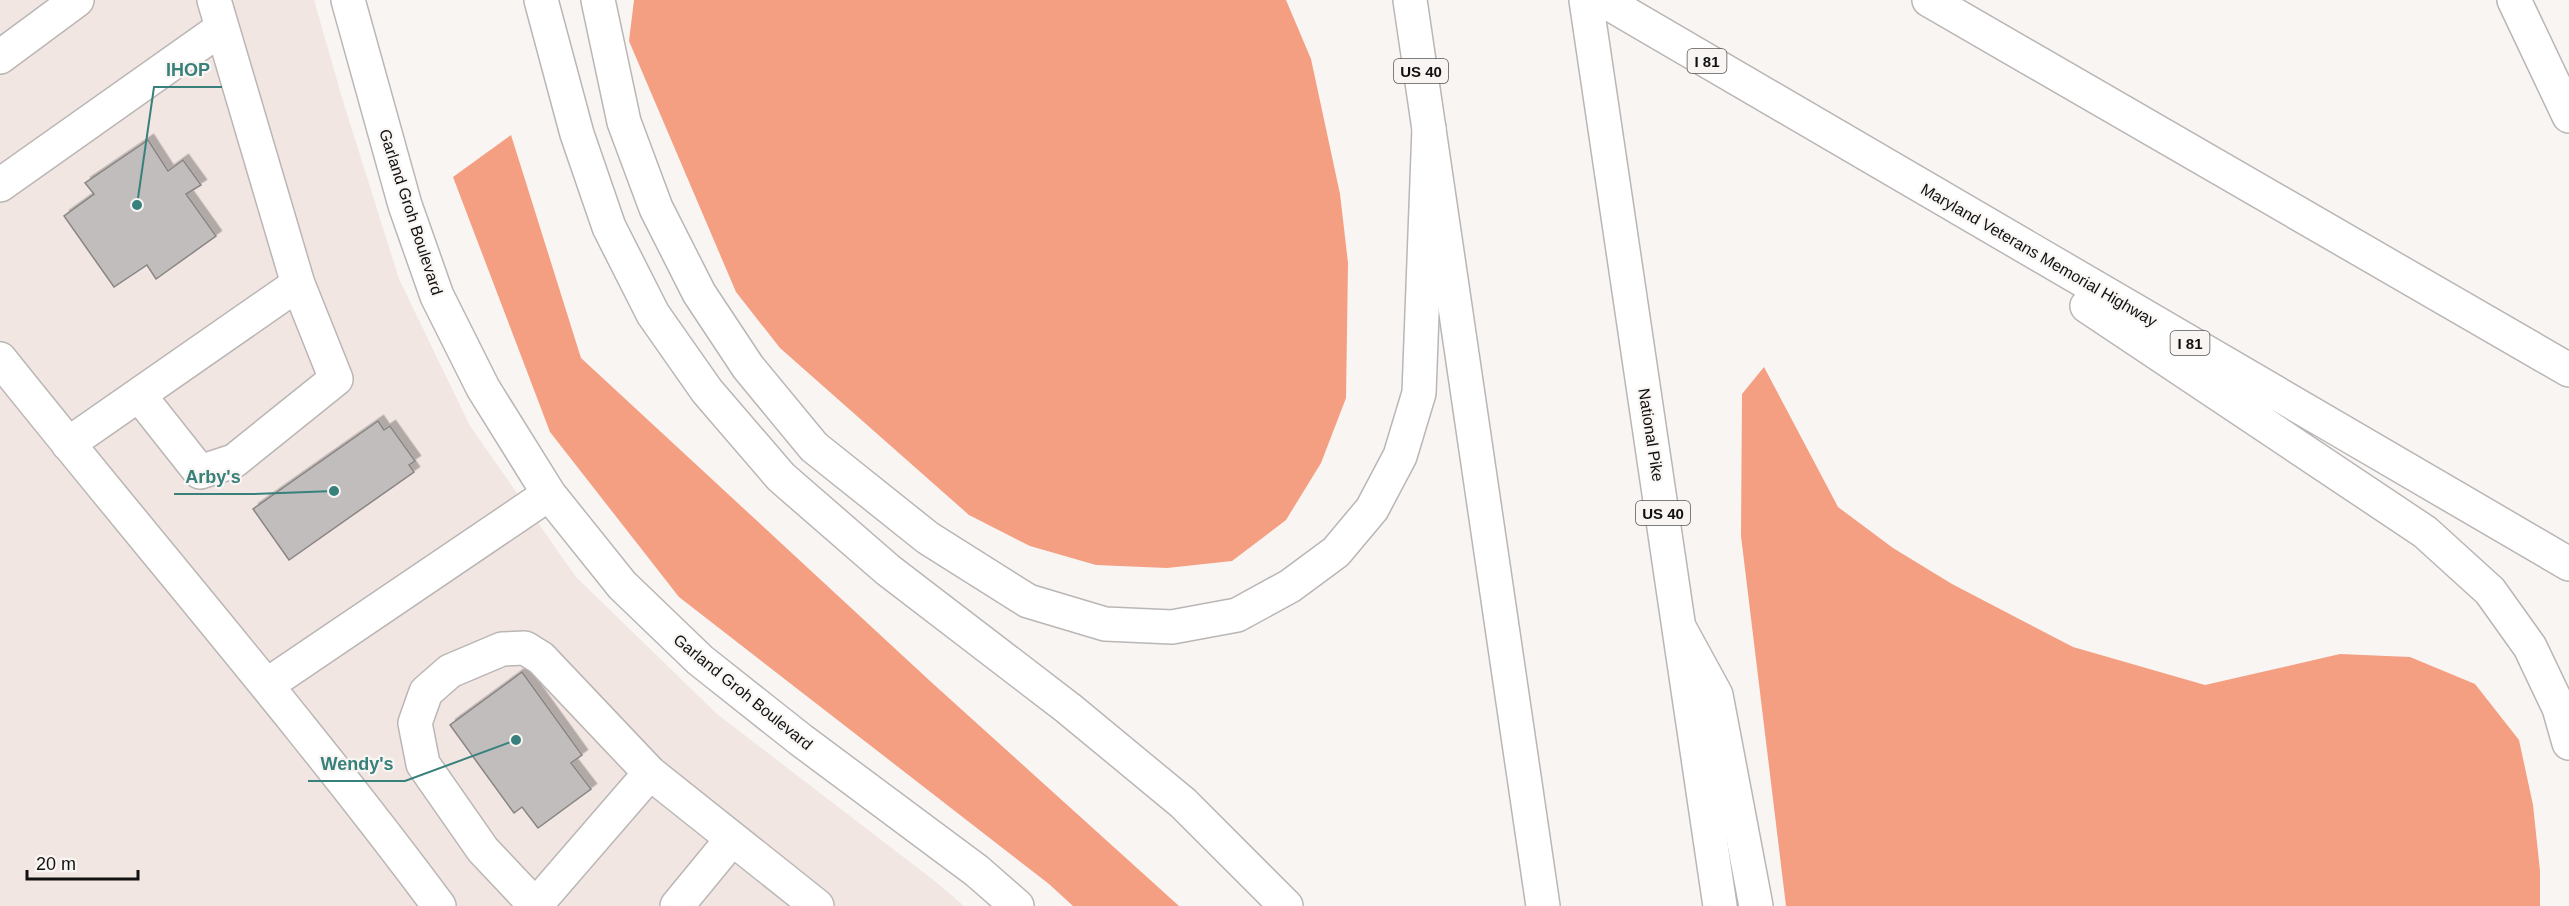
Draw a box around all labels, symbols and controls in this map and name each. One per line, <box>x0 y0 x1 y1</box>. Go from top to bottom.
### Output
road number: I 81 <box>1688 49 1726 73</box>
callout: IHOP <box>154 51 222 87</box>
road number: US 40 <box>1394 59 1448 83</box>
text: IHOP <box>166 60 210 80</box>
street label: Garland Groh Boulevard <box>376 127 446 297</box>
street label: Maryland Veterans Memorial Highway <box>1918 180 2160 330</box>
road number: I 81 <box>2170 331 2210 355</box>
street label: National Pike <box>1635 387 1667 483</box>
callout: Arby's <box>174 458 253 494</box>
text: Arby's <box>185 467 241 487</box>
road number: US 40 <box>1636 501 1690 525</box>
street label: Garland Groh Boulevard <box>670 631 816 753</box>
callout: Wendy's <box>308 745 405 781</box>
text: Wendy's <box>321 754 393 774</box>
scale bar <box>27 843 138 881</box>
text: 20 m <box>36 854 76 874</box>

